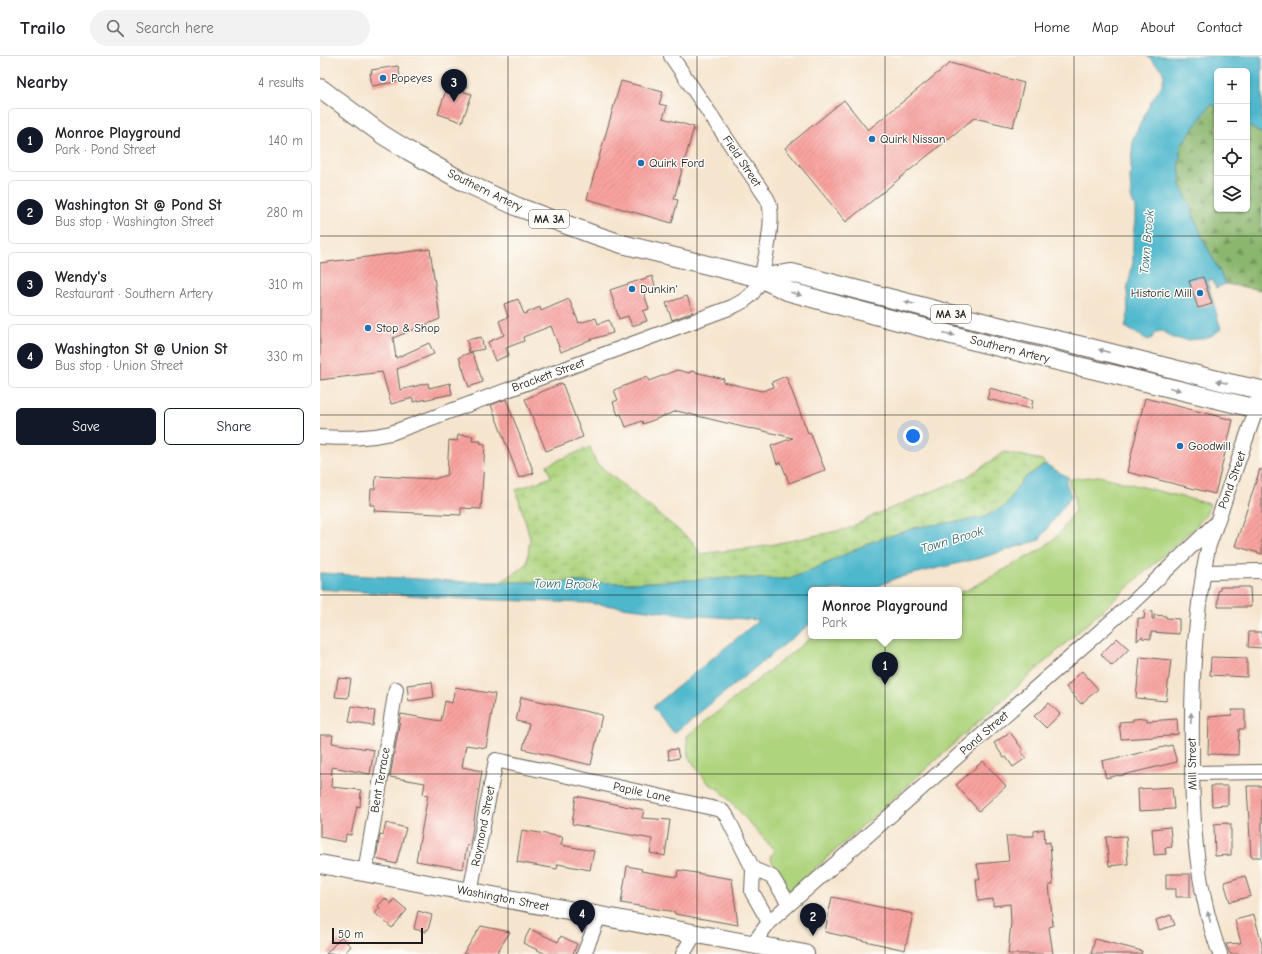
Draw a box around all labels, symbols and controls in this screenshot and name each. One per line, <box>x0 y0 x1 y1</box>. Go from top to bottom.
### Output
search box <box>90 10 370 46</box>
text: Trailo <box>20 17 66 39</box>
icon: search <box>104 17 126 39</box>
text: Search here <box>136 19 214 37</box>
text: Home <box>1034 19 1070 36</box>
text: Map <box>1092 19 1118 36</box>
text: About <box>1140 19 1175 36</box>
text: Contact <box>1197 19 1242 36</box>
map controls <box>1214 68 1250 212</box>
button: + <box>1214 68 1250 104</box>
pin: 3 <box>441 69 467 102</box>
place label: Popeyes <box>391 71 432 85</box>
text: Nearby <box>16 73 67 92</box>
marker: Popeyes <box>378 73 388 83</box>
text: 4 results <box>258 75 304 90</box>
button: − <box>1214 104 1250 140</box>
text: Monroe Playground <box>55 124 181 142</box>
place label: Quirk Nissan <box>880 132 945 146</box>
text: 1 <box>27 133 33 148</box>
text: 140 m <box>269 133 303 148</box>
street label: Field Street <box>720 133 765 190</box>
marker: Quirk Nissan <box>867 134 877 144</box>
button: locate <box>1214 140 1250 176</box>
text: Park · Pond Street <box>55 142 155 157</box>
place label: Quirk Ford <box>649 156 704 170</box>
marker: Quirk Ford <box>636 158 646 168</box>
street label: Southern Artery <box>445 166 525 214</box>
button: layers <box>1214 176 1250 212</box>
text: Washington St @ Pond St <box>55 196 222 214</box>
text: 2 <box>27 205 33 220</box>
text: 280 m <box>266 205 303 220</box>
water label: Town Brook <box>1136 208 1157 275</box>
road number: MA 3A <box>529 210 569 228</box>
text: Bus stop · Washington Street <box>55 214 214 229</box>
text: Wendy's <box>55 268 107 286</box>
text: 3 <box>27 277 33 292</box>
text: 310 m <box>268 277 303 292</box>
place label: Dunkin' <box>640 282 678 296</box>
marker: Dunkin' <box>627 284 637 294</box>
text: Restaurant · Southern Artery <box>55 286 213 301</box>
place label: Historic Mill <box>1131 286 1192 300</box>
marker: Historic Mill <box>1195 288 1205 298</box>
one-way arrow <box>790 291 802 297</box>
one-way arrow <box>904 300 916 306</box>
road number: MA 3A <box>931 305 971 323</box>
place label: Stop & Shop <box>376 321 440 335</box>
marker: Stop & Shop <box>363 323 373 333</box>
one-way arrow <box>942 332 955 338</box>
street label: Southern Artery <box>969 332 1052 366</box>
text: Washington St @ Union St <box>55 340 227 358</box>
one-way arrow <box>1098 348 1110 354</box>
text: 4 <box>27 349 33 364</box>
text: 330 m <box>267 349 303 364</box>
street label: Brackett Street <box>510 355 587 395</box>
text: Bus stop · Union Street <box>55 358 183 373</box>
one-way arrow <box>1216 379 1228 385</box>
one-way arrow <box>1169 386 1181 392</box>
button: Save <box>16 408 156 445</box>
button: Share <box>164 408 304 445</box>
your location <box>903 426 923 446</box>
place label: Goodwill <box>1188 439 1231 453</box>
marker: Goodwill <box>1175 441 1185 451</box>
street label: Pond Street <box>1215 449 1249 510</box>
water label: Town Brook <box>919 523 986 556</box>
water label: Town Brook <box>534 575 599 592</box>
popup <box>808 587 962 639</box>
text: Monroe Playground <box>822 597 948 615</box>
text: Park <box>822 615 847 630</box>
pin: 1 <box>872 652 898 685</box>
street label: Pond Street <box>957 708 1012 758</box>
one-way arrow <box>1188 711 1194 724</box>
street label: Mill Street <box>1185 737 1199 790</box>
street label: Bent Terrace <box>367 746 393 814</box>
street label: Papile Lane <box>612 779 672 805</box>
street label: Raymond Street <box>468 784 498 868</box>
street label: Washington Street <box>456 882 551 914</box>
pin: 4 <box>569 900 595 933</box>
pin: 2 <box>800 903 826 936</box>
one-way arrow <box>1206 911 1212 923</box>
scale bar <box>332 926 423 945</box>
text: 50 m <box>338 928 363 941</box>

